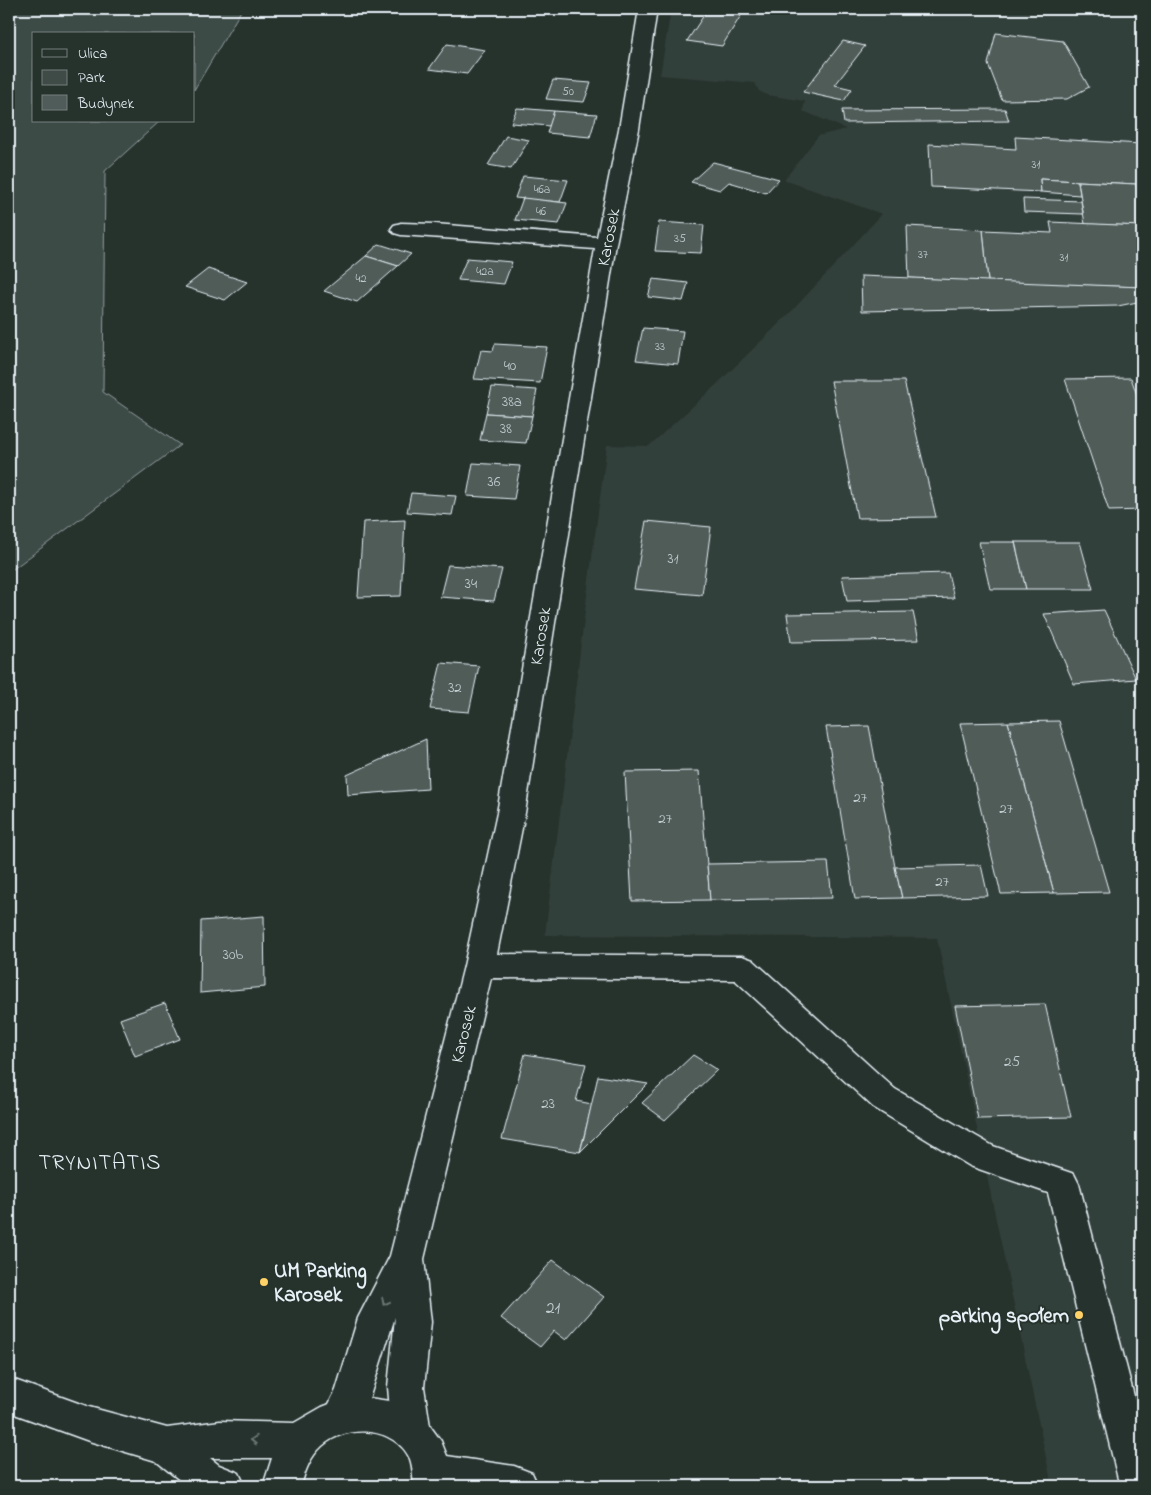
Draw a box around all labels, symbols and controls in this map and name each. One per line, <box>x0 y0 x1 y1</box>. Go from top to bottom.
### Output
legend <box>32 32 195 122</box>
text: Ulica <box>78 43 107 65</box>
text: Park <box>78 67 106 89</box>
house number: 50 <box>562 83 574 101</box>
text: Budynek <box>77 93 135 116</box>
house number: 31 <box>1032 156 1041 174</box>
house number: 46a <box>534 181 550 199</box>
house number: 46 <box>536 203 547 221</box>
street label: Karosek <box>592 206 628 269</box>
house number: 35 <box>674 230 686 248</box>
house number: 37 <box>918 246 928 264</box>
house number: 31 <box>1060 249 1069 267</box>
house number: 42a <box>476 263 494 281</box>
house number: 42 <box>356 270 366 288</box>
house number: 33 <box>655 338 665 356</box>
house number: 40 <box>504 355 517 377</box>
house number: 38a <box>502 391 522 413</box>
house number: 38 <box>500 418 512 440</box>
house number: 36 <box>488 471 501 493</box>
house number: 31 <box>668 548 679 570</box>
house number: 34 <box>465 573 477 595</box>
street label: Karosek <box>525 605 559 667</box>
house number: 32 <box>448 677 462 699</box>
house number: 27 <box>853 787 867 809</box>
house number: 27 <box>999 798 1013 820</box>
house number: 27 <box>658 808 672 830</box>
house number: 27 <box>935 871 949 893</box>
house number: 30b <box>223 944 243 966</box>
street label: Karosek <box>445 1003 485 1066</box>
house number: 25 <box>1004 1051 1020 1073</box>
house number: 23 <box>541 1093 555 1115</box>
district label: TRYNITATIS <box>39 1148 161 1180</box>
place label: UM Parking Karosek <box>274 1257 367 1311</box>
marker: UM Parking Karosek <box>258 1276 270 1288</box>
house number: 21 <box>546 1296 561 1322</box>
one-way arrow <box>381 1297 391 1306</box>
place label: parking społem <box>939 1302 1069 1334</box>
marker: parking społem <box>1073 1309 1085 1321</box>
one-way arrow <box>249 1434 257 1445</box>

